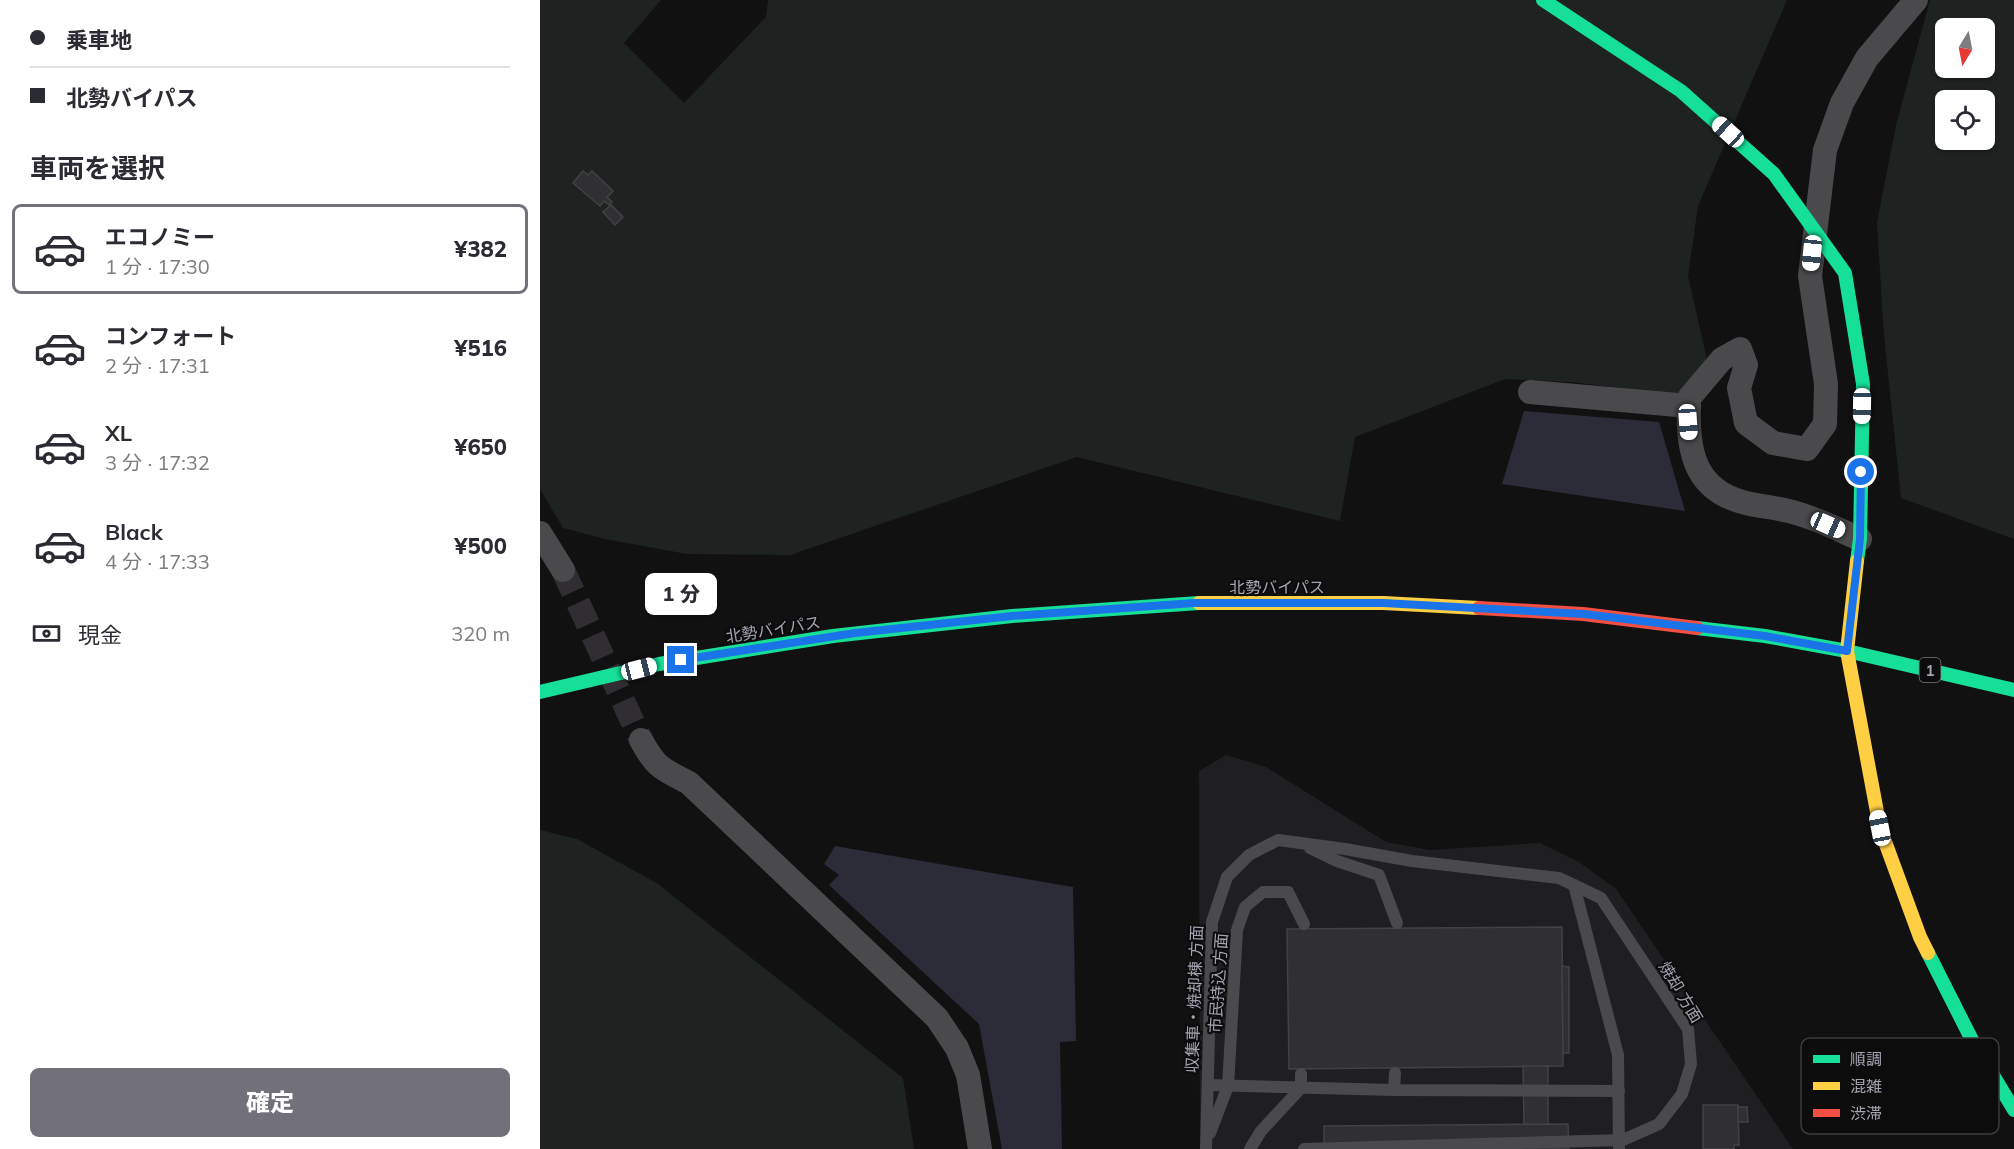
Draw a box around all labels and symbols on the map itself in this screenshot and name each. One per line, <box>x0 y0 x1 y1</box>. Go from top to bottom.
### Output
north arrow <box>1935 18 1995 78</box>
car <box>1709 113 1747 151</box>
car <box>1801 234 1823 272</box>
car <box>1853 388 1871 424</box>
car <box>1678 403 1698 441</box>
route start <box>1847 458 1874 485</box>
car <box>1808 509 1848 541</box>
callout: 1 分 <box>645 573 717 615</box>
street label: 北勢バイパス <box>1229 577 1325 597</box>
street label: 北勢バイパス <box>724 612 822 646</box>
route end <box>667 646 694 673</box>
car <box>619 656 659 682</box>
road number: 1 <box>1920 658 1940 682</box>
car <box>1868 809 1892 847</box>
street label: 収集車・焼却棟 方面 <box>1181 925 1207 1073</box>
street label: 市民持込 方面 <box>1205 932 1231 1034</box>
street label: 焼却 方面 <box>1655 958 1707 1026</box>
legend <box>1801 1038 1999 1134</box>
text: 順調 <box>1850 1049 1882 1069</box>
text: 混雑 <box>1850 1076 1882 1096</box>
text: 渋滞 <box>1850 1103 1882 1123</box>

